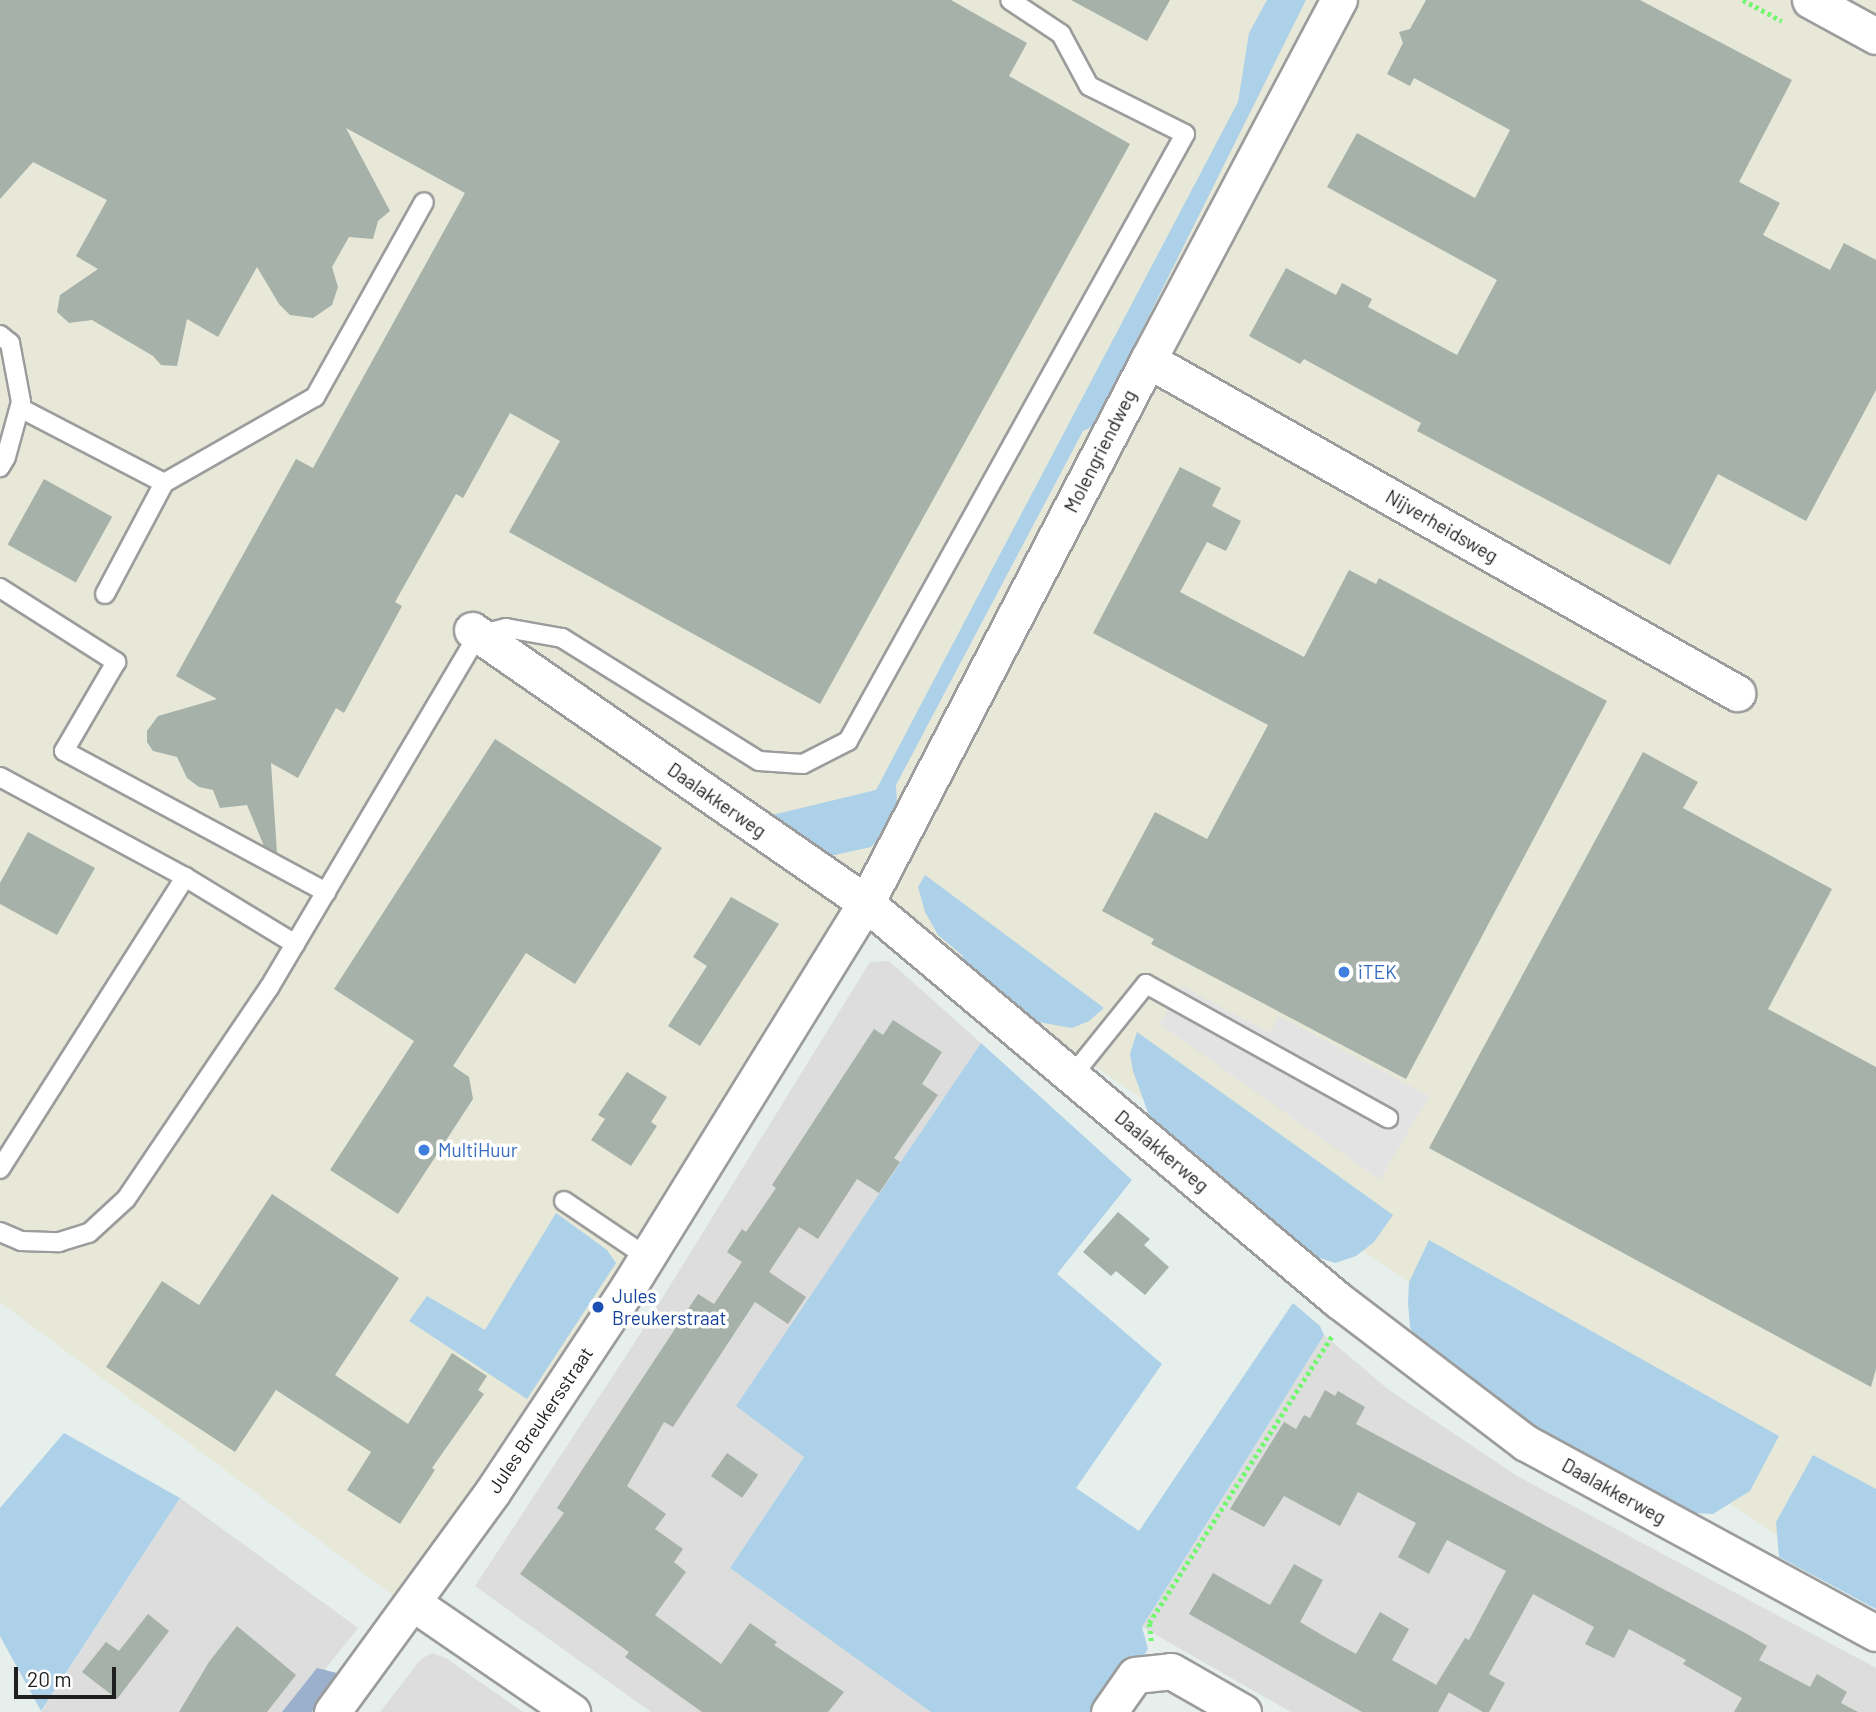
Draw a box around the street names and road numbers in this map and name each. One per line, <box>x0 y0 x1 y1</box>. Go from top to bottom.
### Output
street label: Molengriendweg <box>1059 386 1141 516</box>
street label: Nijverheidsweg <box>1382 485 1502 567</box>
street label: Daalakkerweg <box>663 758 771 842</box>
street label: Daalakkerweg <box>1111 1105 1213 1197</box>
street label: Jules Breukersstraat <box>483 1342 597 1498</box>
street label: Daalakkerweg <box>1558 1453 1670 1529</box>

